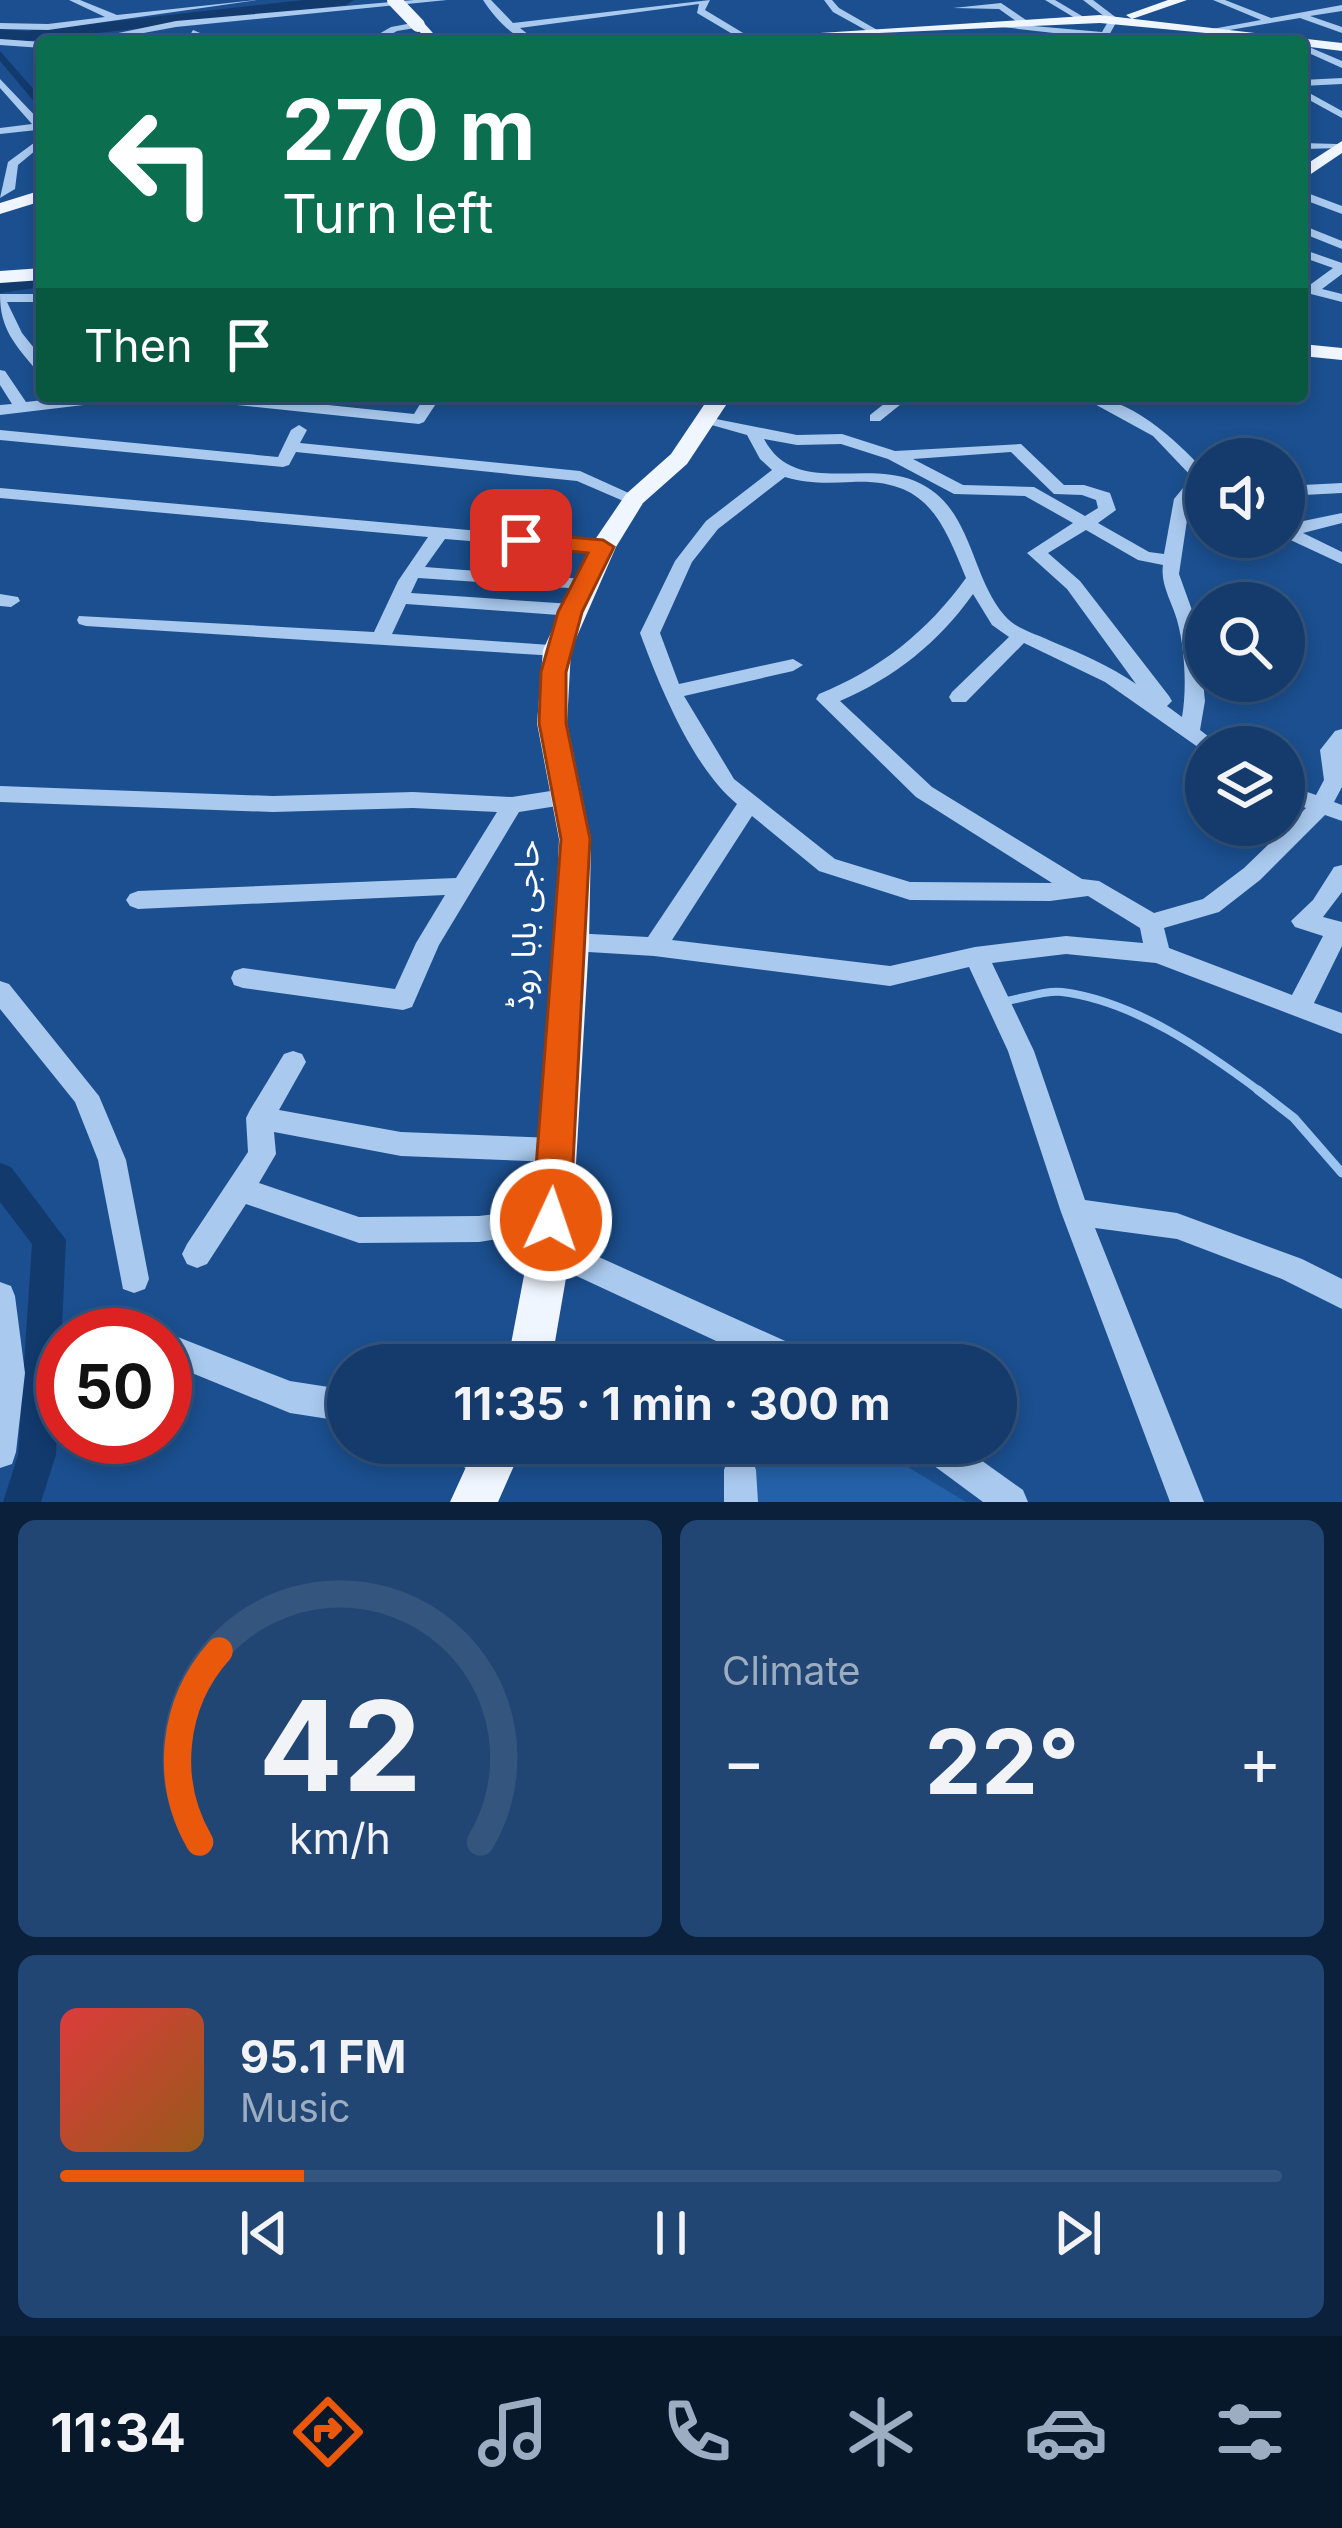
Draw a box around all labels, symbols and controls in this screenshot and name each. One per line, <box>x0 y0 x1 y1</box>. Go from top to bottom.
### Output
text: 270 m <box>282 79 536 180</box>
icon: left <box>84 84 240 240</box>
text: Turn left <box>282 181 493 246</box>
icon: arrive <box>216 312 282 378</box>
text: Then <box>84 318 192 373</box>
map controls <box>1185 438 1305 846</box>
button: sound <box>1185 438 1305 558</box>
pin <box>470 489 572 591</box>
icon: arrive <box>488 507 554 573</box>
button: search <box>1185 582 1305 702</box>
button: layers <box>1185 726 1305 846</box>
street label: حاجی بابا روڈ <box>501 839 547 1011</box>
position arrow <box>488 1157 614 1283</box>
speed limit sign: 50 <box>36 1308 192 1464</box>
text: 11:35 · 1 min · 300 m <box>453 1376 891 1431</box>
text: Climate <box>722 1647 861 1694</box>
text: 42 <box>258 1670 422 1821</box>
text: 22° <box>925 1707 1079 1816</box>
text: − <box>722 1721 766 1801</box>
text: + <box>1238 1721 1282 1801</box>
text: km/h <box>289 1811 391 1863</box>
text: 95.1 FM <box>240 2029 406 2084</box>
text: Music <box>240 2084 351 2131</box>
icon: previous <box>231 2200 297 2266</box>
icon: pause <box>638 2200 704 2266</box>
icon: next <box>1045 2200 1111 2266</box>
icon: directions <box>286 2390 370 2474</box>
icon: music <box>471 2390 555 2474</box>
icon: phone <box>655 2390 739 2474</box>
icon: climate <box>839 2390 923 2474</box>
icon: car <box>1024 2390 1108 2474</box>
icon: filters <box>1208 2390 1292 2474</box>
text: 11:34 <box>50 2400 186 2465</box>

